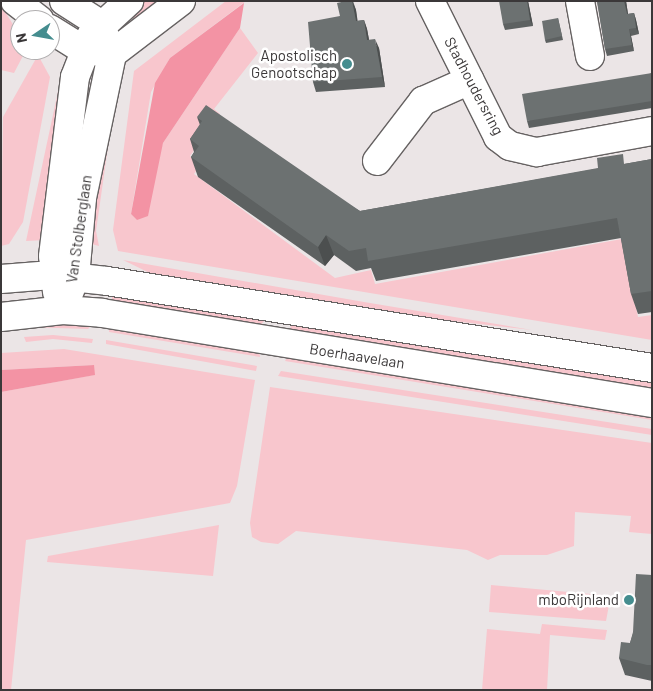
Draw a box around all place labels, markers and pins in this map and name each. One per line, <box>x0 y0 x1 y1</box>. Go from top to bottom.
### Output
place label: Apostolisch Genootschap <box>251 46 337 81</box>
marker: Apostolisch Genootschap <box>341 58 353 70</box>
place label: mboRijnland <box>538 591 619 609</box>
marker: mboRijnland <box>623 594 635 606</box>

